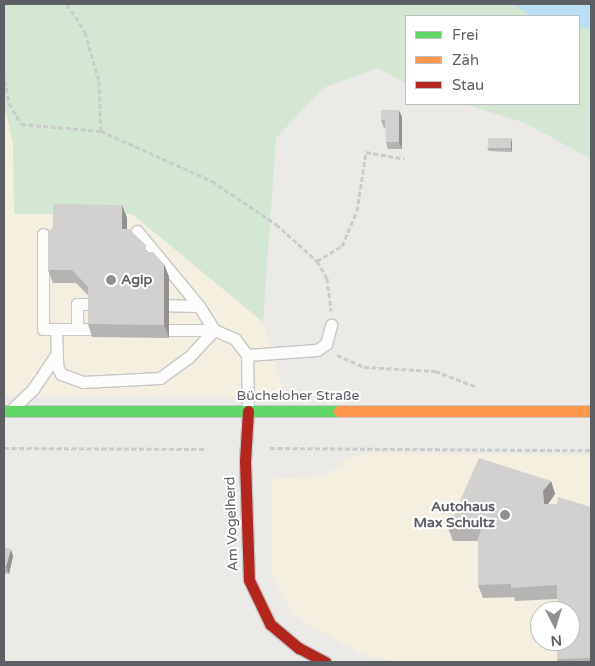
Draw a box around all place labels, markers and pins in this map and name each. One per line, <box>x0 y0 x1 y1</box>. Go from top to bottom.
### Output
place label: Agip <box>121 272 152 288</box>
marker: Agip <box>105 274 117 286</box>
place label: Autohaus Max Schultz <box>414 499 495 532</box>
marker: Autohaus Max Schultz <box>499 509 511 521</box>

